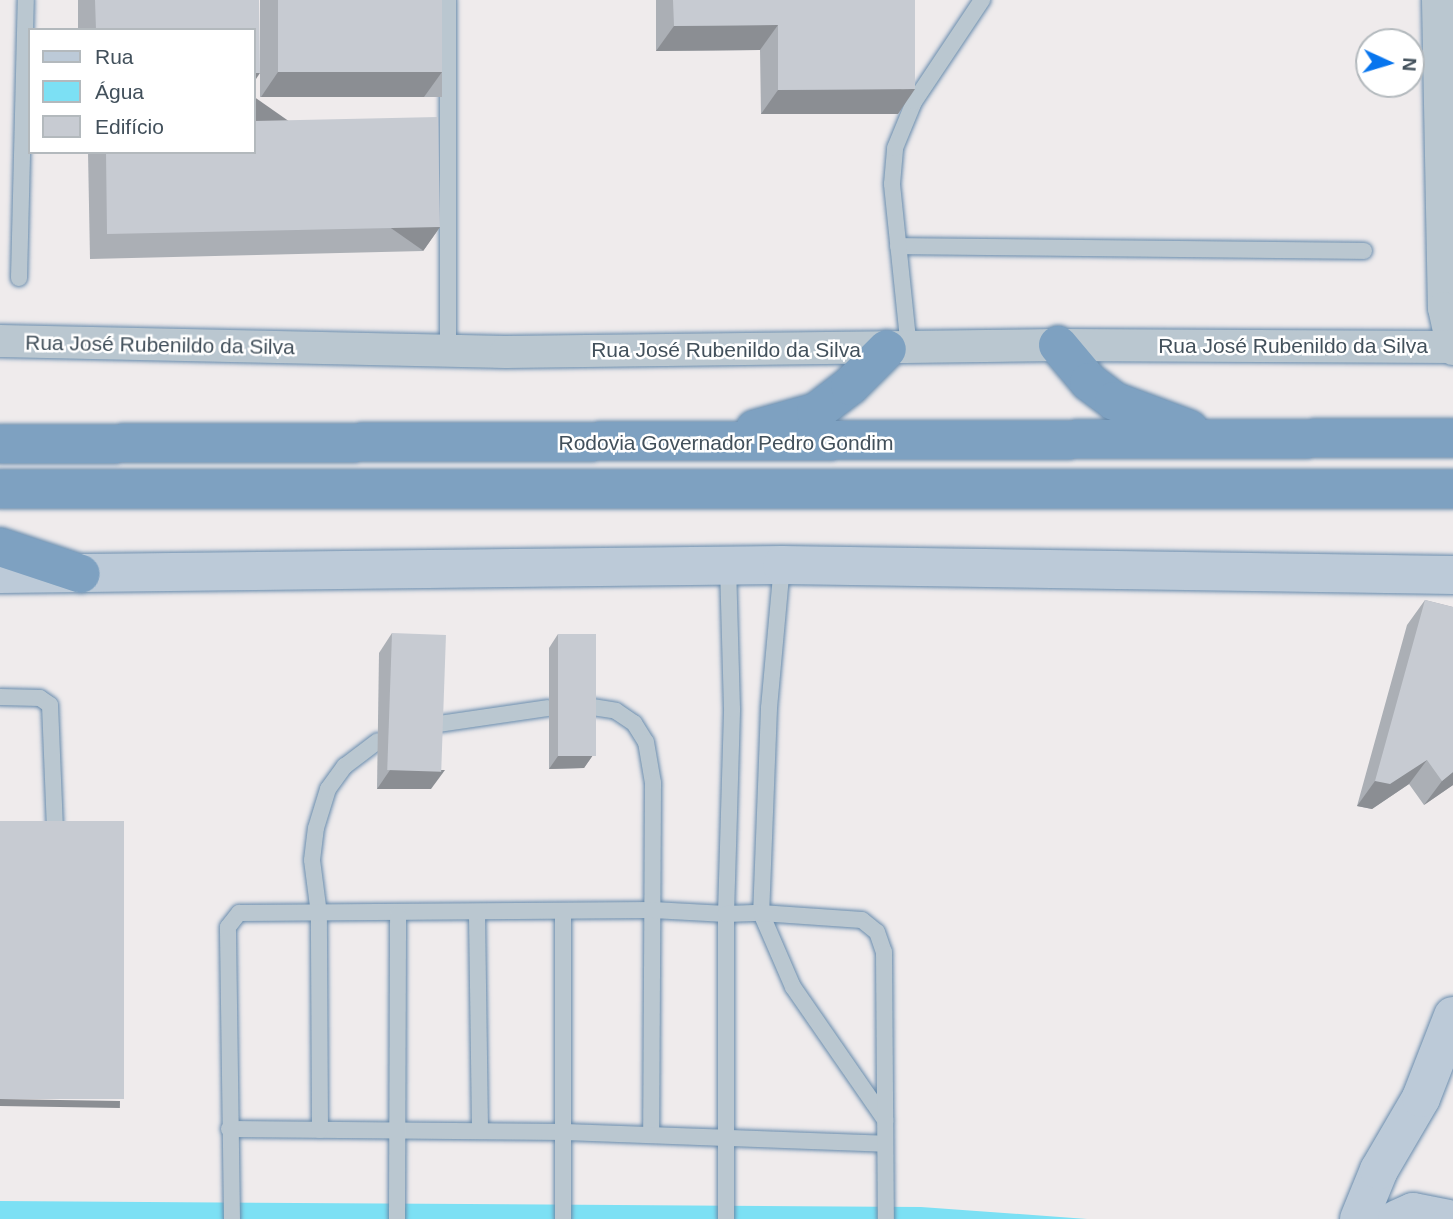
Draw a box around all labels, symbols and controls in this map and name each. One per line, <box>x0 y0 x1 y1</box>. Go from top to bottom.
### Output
legend <box>28 28 256 154</box>
north arrow <box>1355 28 1425 98</box>
text: Rua <box>95 45 134 68</box>
text: N <box>1398 57 1420 72</box>
text: Água <box>95 80 144 103</box>
text: Edifício <box>95 115 164 138</box>
street label: Rua José Rubenildo da Silva <box>25 330 295 360</box>
street label: Rua José Rubenildo da Silva <box>1158 333 1428 359</box>
street label: Rua José Rubenildo da Silva <box>591 337 861 363</box>
street label: Rodovia Governador Pedro Gondim <box>558 430 894 456</box>

